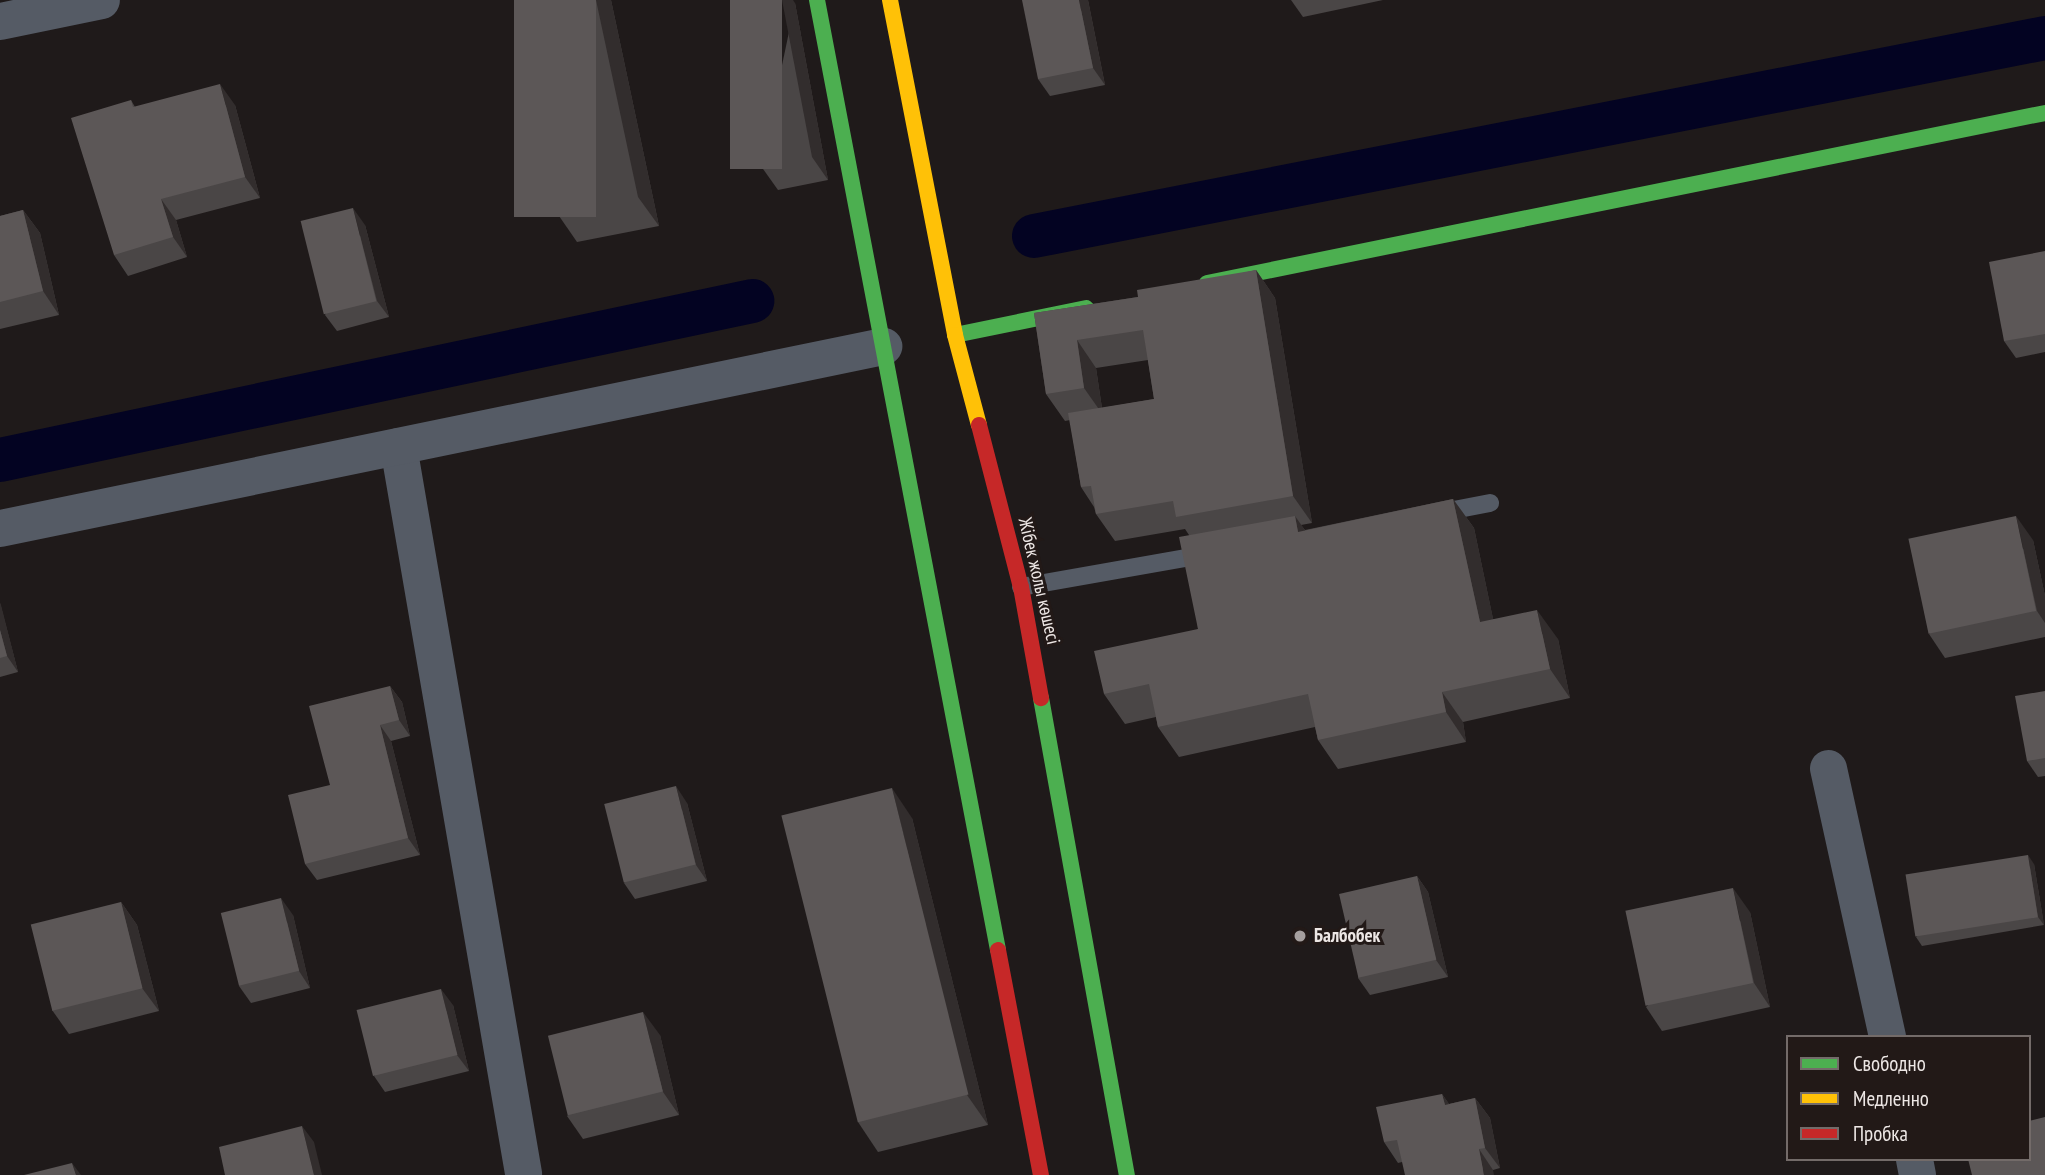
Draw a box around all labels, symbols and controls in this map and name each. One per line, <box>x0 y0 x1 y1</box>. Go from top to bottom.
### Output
street label: Жібек жолы көшесі <box>1013 515 1065 647</box>
place label: Балбобек <box>1314 925 1380 947</box>
marker: Балбобек <box>1292 928 1308 944</box>
legend <box>1786 1035 2031 1161</box>
text: Свободно <box>1853 1050 1926 1077</box>
text: Медленно <box>1853 1085 1929 1112</box>
text: Пробка <box>1853 1120 1908 1147</box>

